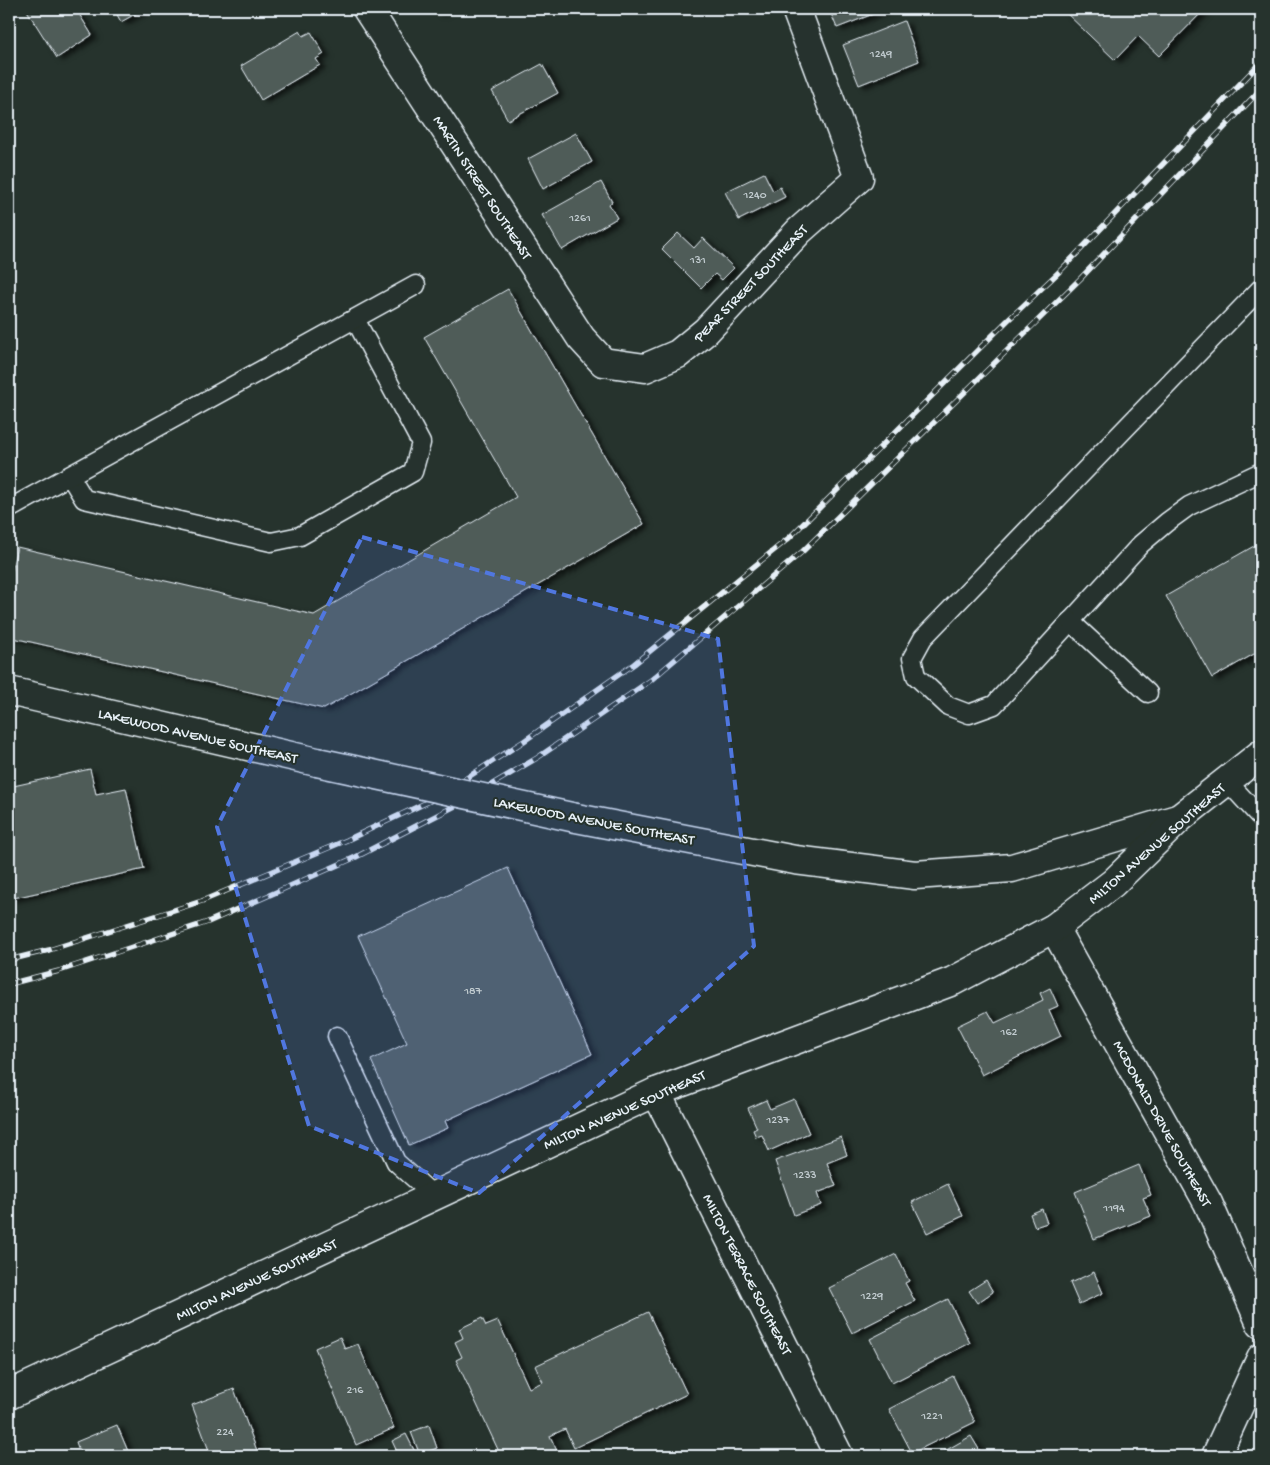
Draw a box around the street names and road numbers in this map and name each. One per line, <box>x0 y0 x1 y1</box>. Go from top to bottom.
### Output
street label: MARTIN STREET SOUTHEAST <box>428 113 535 265</box>
street label: PEAR STREET SOUTHEAST <box>690 221 813 348</box>
street label: LAKEWOOD AVENUE SOUTHEAST <box>96 705 300 769</box>
street label: MILTON AVENUE SOUTHEAST <box>1085 779 1230 909</box>
street label: LAKEWOOD AVENUE SOUTHEAST <box>492 794 697 850</box>
street label: MCDONALD DRIVE SOUTHEAST <box>1108 1038 1215 1211</box>
street label: MILTON AVENUE SOUTHEAST <box>541 1066 710 1155</box>
street label: MILTON TERRACE SOUTHEAST <box>698 1191 795 1360</box>
street label: MILTON AVENUE SOUTHEAST <box>174 1235 341 1326</box>

